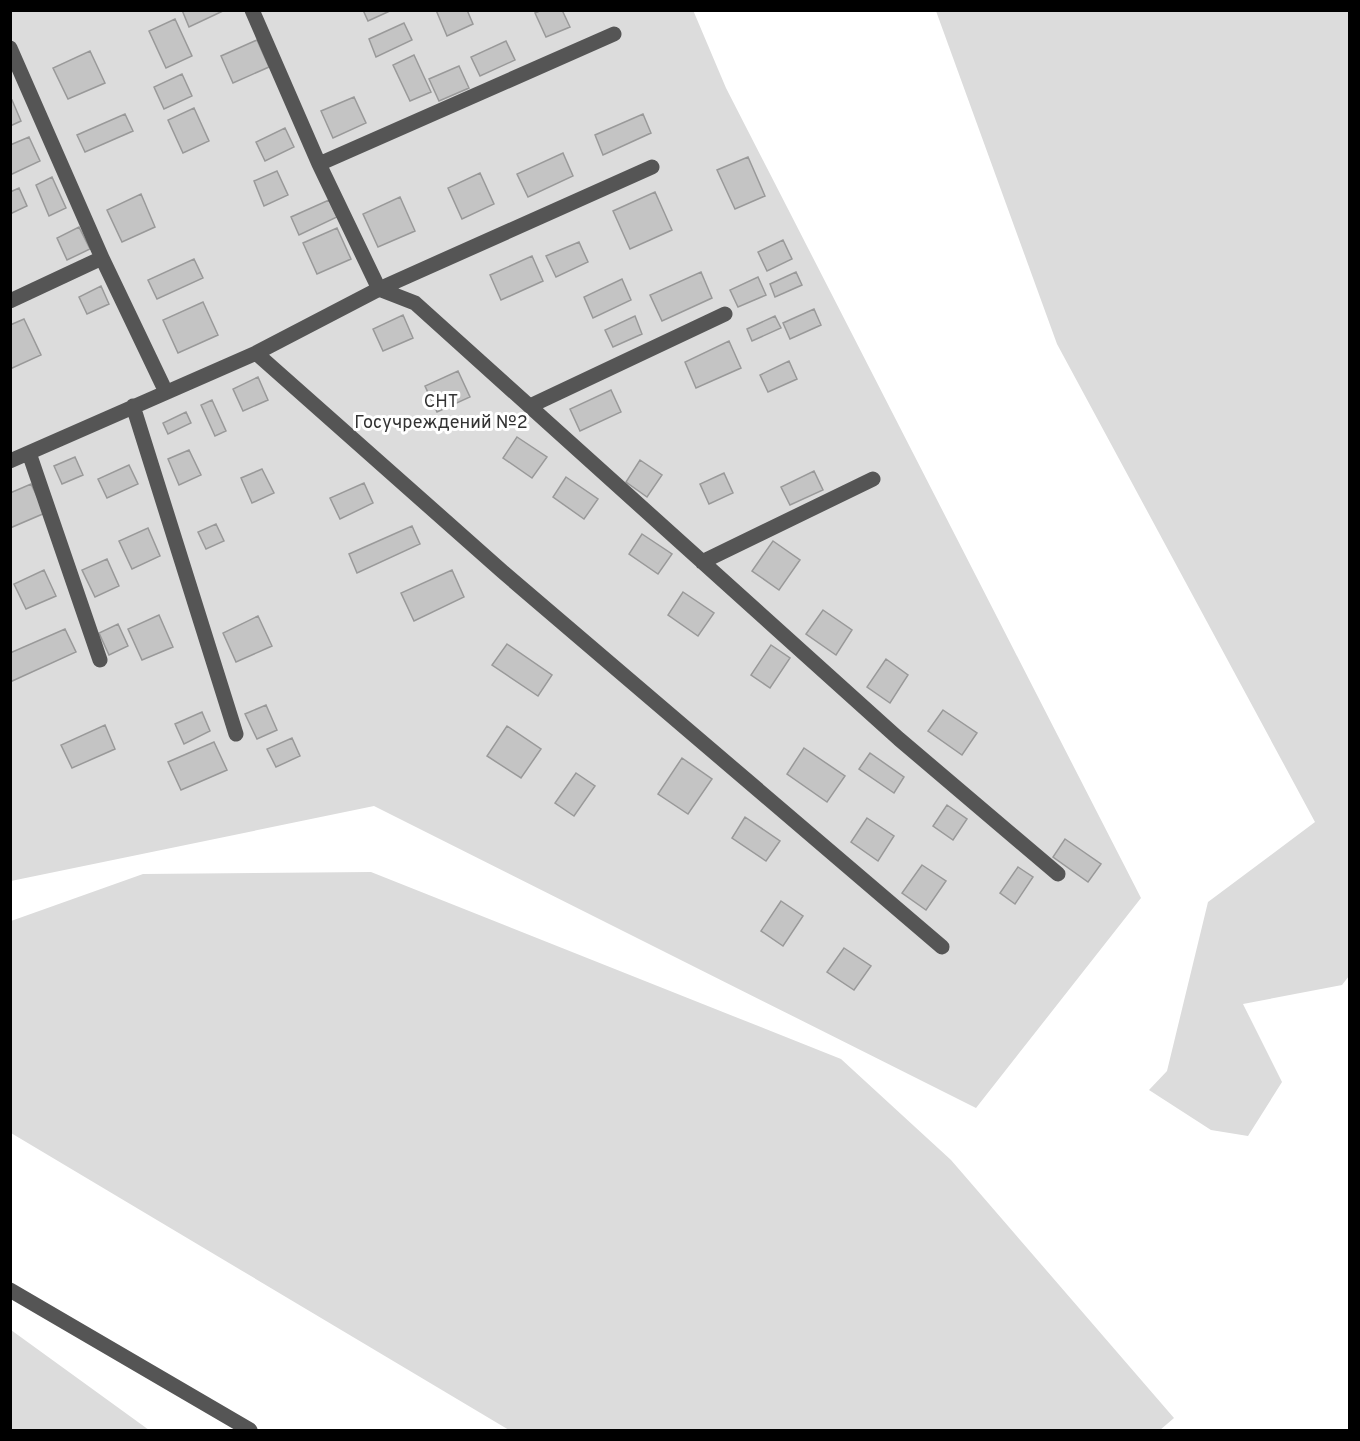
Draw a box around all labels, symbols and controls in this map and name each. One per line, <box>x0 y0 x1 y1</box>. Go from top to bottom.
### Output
park label: СНТ Госучреждений №2 <box>354 391 528 435</box>

